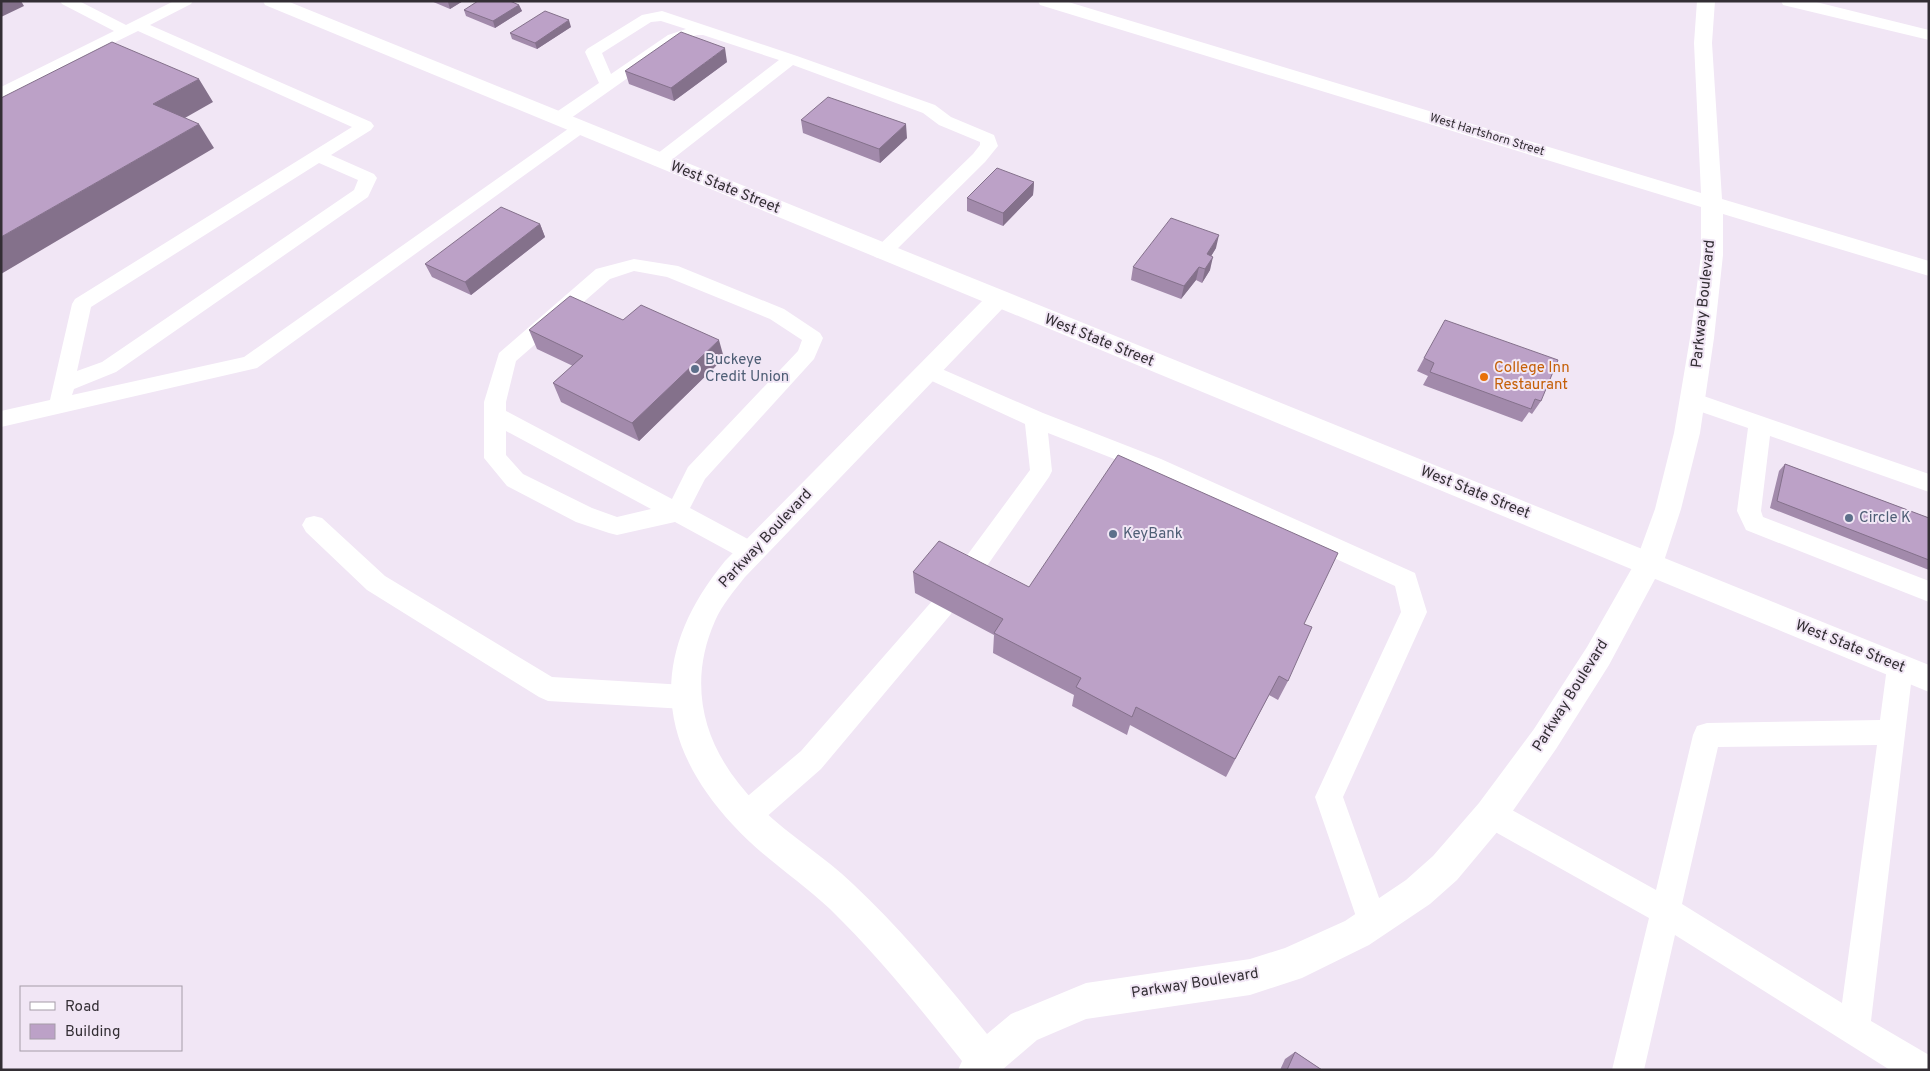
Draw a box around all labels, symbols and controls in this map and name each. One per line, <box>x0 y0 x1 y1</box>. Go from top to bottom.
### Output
street label: West Hartshorn Street <box>1428 110 1546 160</box>
street label: West State Street <box>667 157 783 219</box>
street label: Parkway Boulevard <box>1688 239 1720 369</box>
street label: West State Street <box>1041 310 1157 372</box>
place label: Buckeye Credit Union <box>705 351 789 387</box>
place label: College Inn Restaurant <box>1494 359 1570 395</box>
marker: Buckeye Credit Union <box>689 363 701 375</box>
marker: College Inn Restaurant <box>1478 371 1490 383</box>
street label: West State Street <box>1417 462 1533 524</box>
street label: Parkway Boulevard <box>715 486 817 592</box>
place label: Circle K <box>1859 509 1911 528</box>
marker: Circle K <box>1843 512 1855 524</box>
place label: KeyBank <box>1123 525 1183 544</box>
marker: KeyBank <box>1107 528 1119 540</box>
street label: West State Street <box>1792 616 1908 678</box>
street label: Parkway Boulevard <box>1529 636 1613 756</box>
street label: Parkway Boulevard <box>1130 965 1260 1003</box>
legend <box>20 986 182 1051</box>
text: Road <box>65 998 100 1017</box>
text: Building <box>65 1023 120 1042</box>

